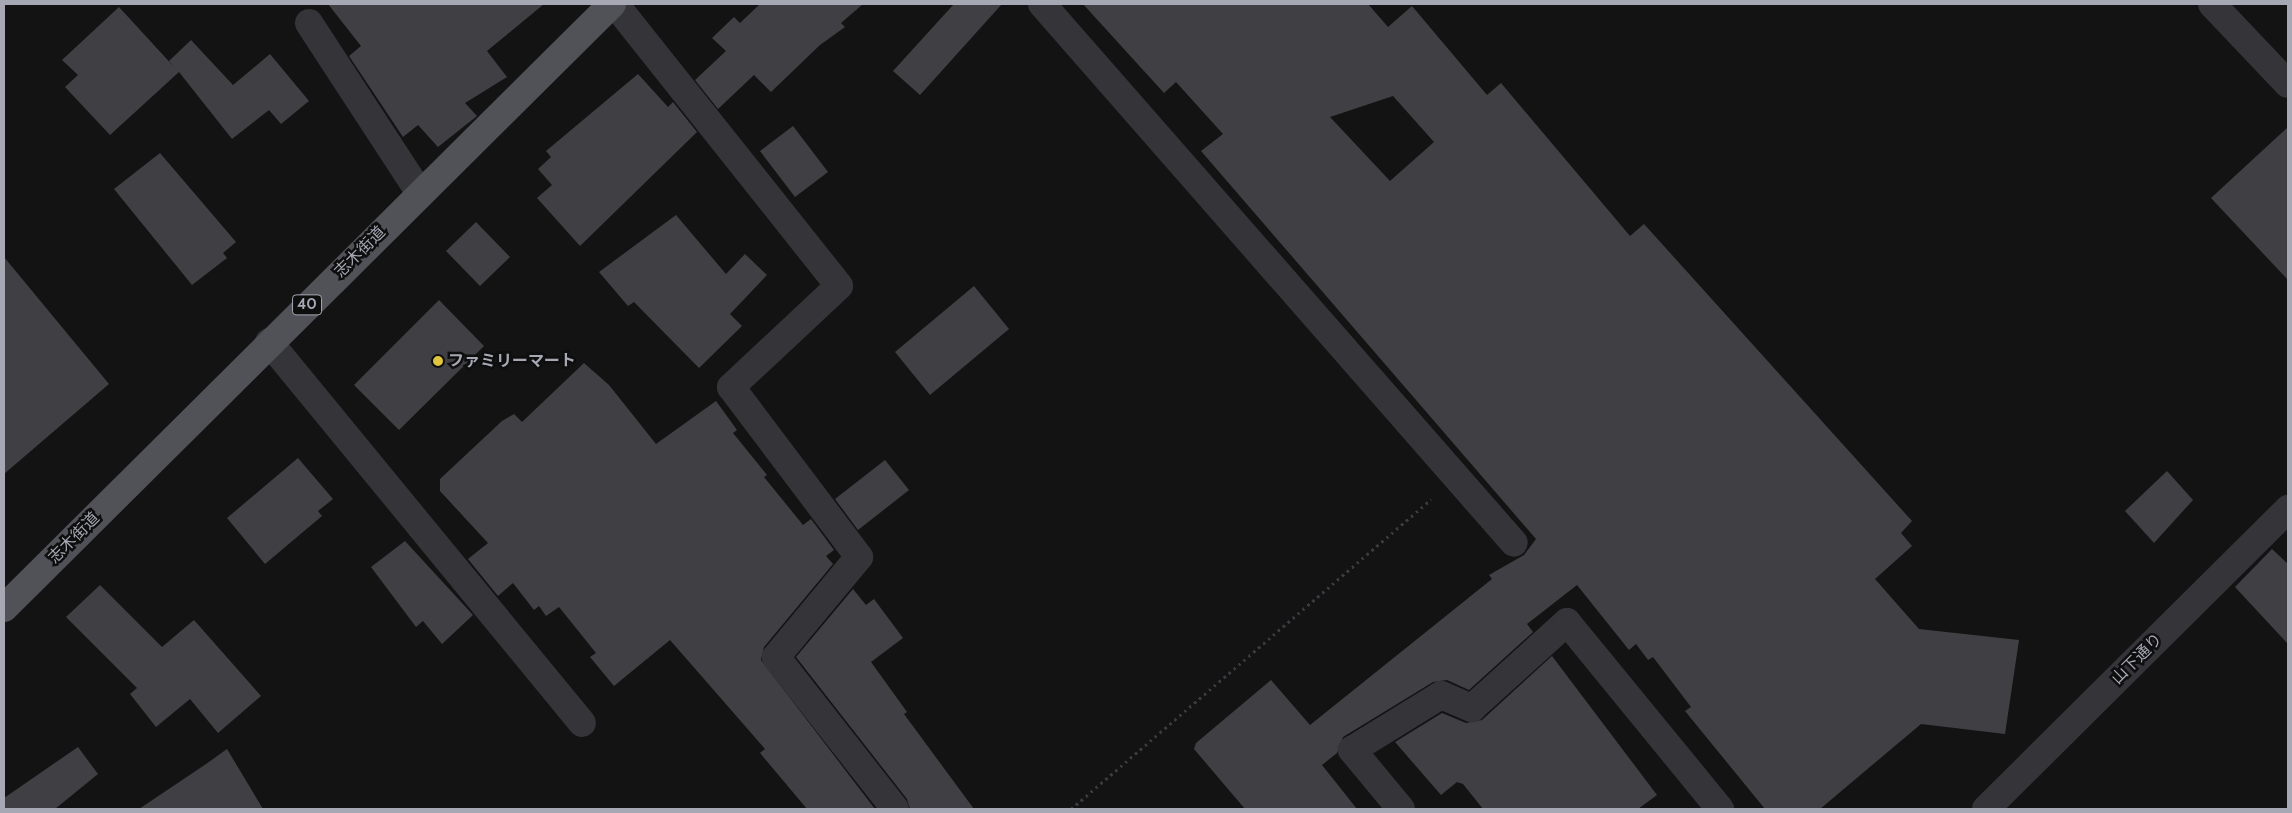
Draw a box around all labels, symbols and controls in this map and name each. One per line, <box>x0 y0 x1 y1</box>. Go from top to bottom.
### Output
street label: 志木街道 <box>331 223 389 281</box>
road number: 40 <box>292 292 322 318</box>
place label: ファミリーマート <box>448 351 576 371</box>
marker: ファミリーマート <box>432 355 444 367</box>
street label: 志木街道 <box>45 509 103 567</box>
street label: 山下通り <box>2108 630 2166 688</box>

